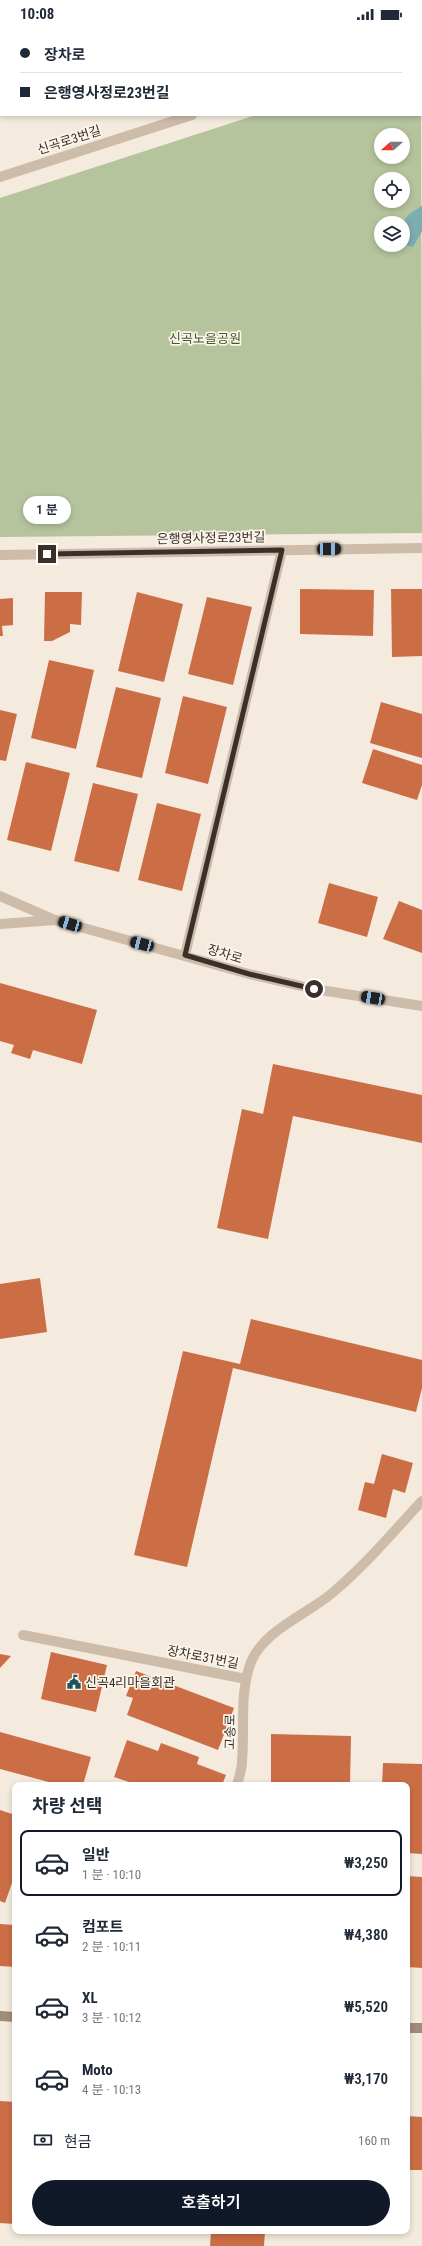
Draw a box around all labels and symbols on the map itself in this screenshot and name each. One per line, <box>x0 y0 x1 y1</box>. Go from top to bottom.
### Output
street label: 신곡로3번길 <box>35 123 103 157</box>
north arrow <box>374 128 410 164</box>
park label: 신곡노을공원 <box>169 331 241 346</box>
callout: 1 분 <box>23 496 71 524</box>
street label: 은행영사정로23번길 <box>157 530 265 546</box>
car <box>317 543 341 555</box>
route end <box>38 545 56 563</box>
car <box>57 915 83 933</box>
car <box>129 935 155 953</box>
street label: 장차로 <box>206 942 244 966</box>
route start <box>305 980 323 998</box>
car <box>360 990 386 1006</box>
street label: 장차로31번길 <box>166 1643 240 1671</box>
public building icon: 신곡4리마을회관 <box>66 1674 82 1690</box>
place label: 신곡4리마을회관 <box>85 1675 175 1690</box>
street label: 고송로 <box>222 1714 238 1750</box>

